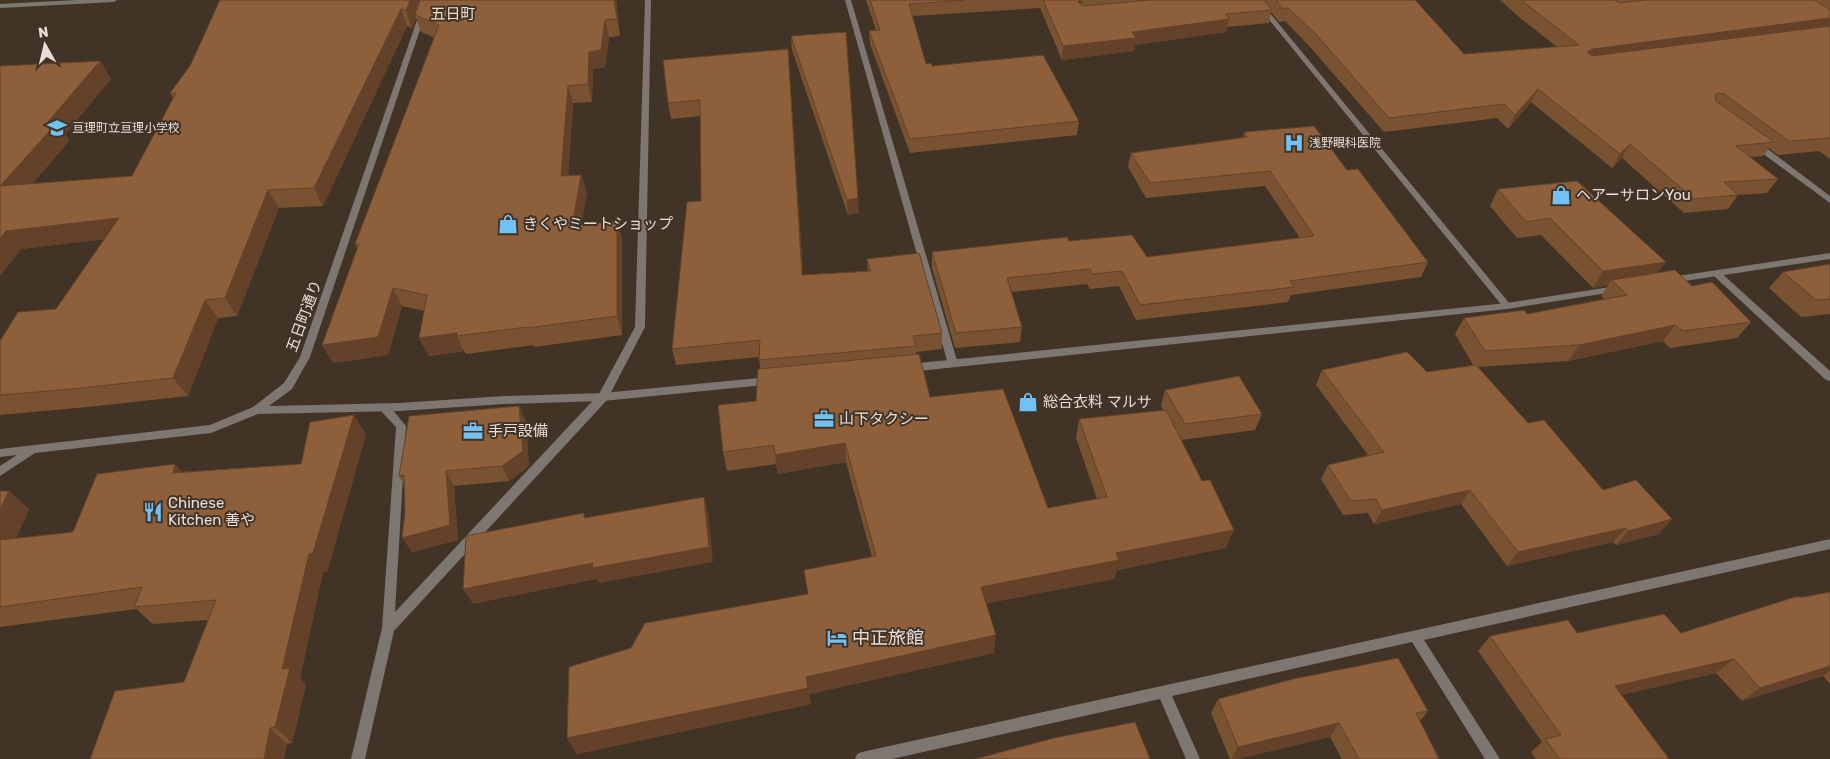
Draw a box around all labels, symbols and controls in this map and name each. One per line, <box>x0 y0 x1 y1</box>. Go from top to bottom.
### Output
district label: 五日町 <box>430 5 476 23</box>
north arrow <box>20 20 70 70</box>
text: N <box>37 24 49 42</box>
school or university icon: 亘理町立亘理小学校 <box>46 117 68 139</box>
place label: 亘理町立亘理小学校 <box>72 121 180 135</box>
hospital icon: 浅野眼科医院 <box>1283 132 1305 154</box>
place label: 浅野眼科医院 <box>1309 136 1381 150</box>
shop icon: ヘアーサロンYou <box>1550 184 1572 206</box>
place label: ヘアーサロンYou <box>1576 186 1691 204</box>
shop icon: きくやミートショップ <box>497 213 519 235</box>
place label: きくやミートショップ <box>523 215 673 233</box>
street label: 五日町通り <box>283 278 325 354</box>
shop icon: 総合衣料 マルサ <box>1017 391 1039 413</box>
place label: 総合衣料 マルサ <box>1043 393 1152 411</box>
office icon: 山下タクシー <box>813 408 835 430</box>
place label: 山下タクシー <box>839 410 929 428</box>
office icon: 手戸設備 <box>462 420 484 442</box>
place label: 手戸設備 <box>488 422 548 440</box>
place label: Chinese Kitchen 善や <box>168 494 255 529</box>
restaurant icon: Chinese Kitchen 善や <box>142 501 164 523</box>
hotel icon: 中正旅館 <box>826 627 848 649</box>
place label: 中正旅館 <box>852 627 924 649</box>

